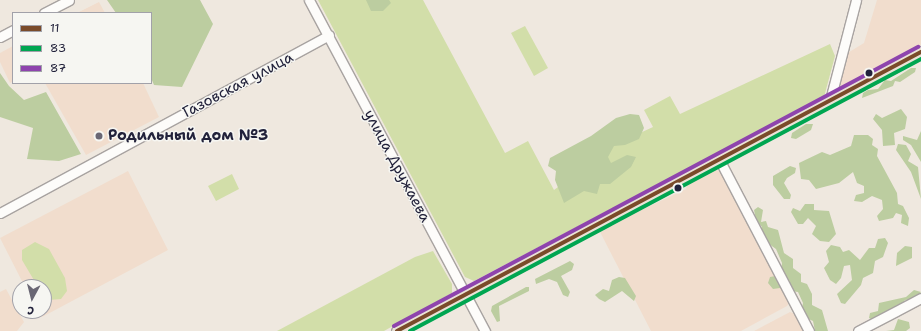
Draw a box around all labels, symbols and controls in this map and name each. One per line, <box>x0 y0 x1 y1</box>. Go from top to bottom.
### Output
legend <box>12 12 152 84</box>
text: 11 <box>50 20 60 36</box>
text: 83 <box>50 40 66 56</box>
street label: Газовская улица <box>180 48 296 122</box>
text: 87 <box>50 60 66 76</box>
unlabelled marker <box>864 68 874 78</box>
street label: улица Дружаева <box>360 107 434 225</box>
place label: Родильный дом №3 <box>108 127 268 145</box>
marker: Родильный дом №3 <box>93 130 105 142</box>
unlabelled marker <box>673 183 683 193</box>
north arrow <box>12 279 52 319</box>
text: С <box>26 303 35 318</box>

